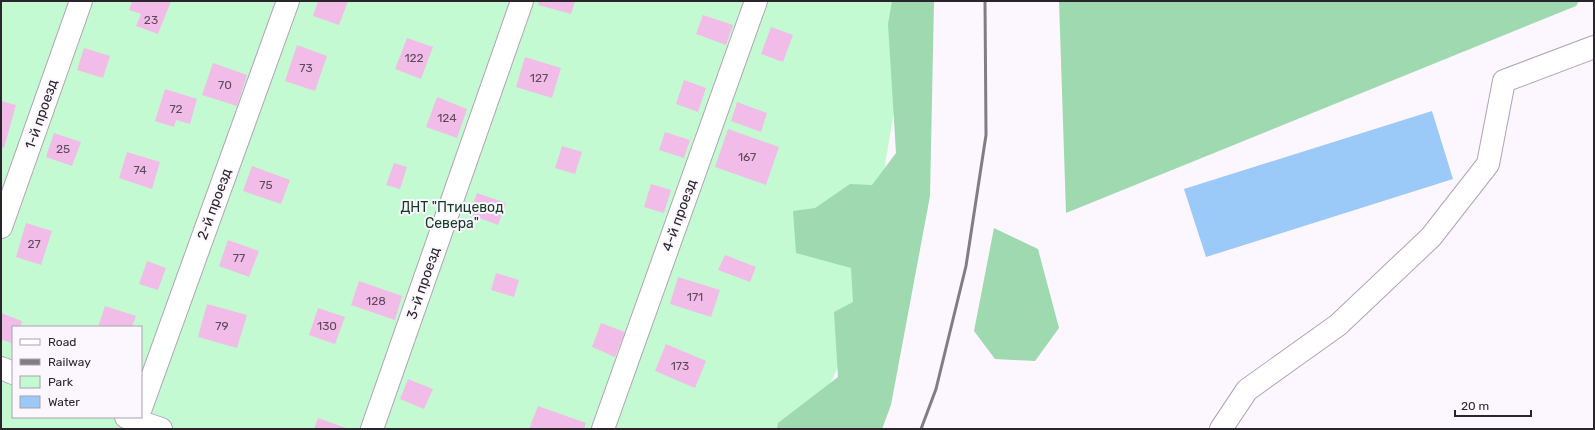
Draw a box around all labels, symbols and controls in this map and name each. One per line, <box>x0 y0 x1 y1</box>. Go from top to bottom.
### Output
house number: 23 <box>144 13 158 27</box>
house number: 122 <box>404 51 424 65</box>
house number: 73 <box>299 61 313 75</box>
house number: 127 <box>530 71 548 85</box>
street label: 1-й проезд <box>22 77 61 151</box>
house number: 70 <box>218 78 232 92</box>
house number: 72 <box>169 102 183 116</box>
house number: 124 <box>437 111 457 125</box>
house number: 25 <box>56 142 70 156</box>
house number: 167 <box>738 150 756 164</box>
house number: 74 <box>133 163 147 177</box>
street label: 2-й проезд <box>194 166 235 242</box>
street label: 4-й проезд <box>659 177 700 254</box>
house number: 75 <box>259 178 273 192</box>
park label: ДНТ "Птицевод Севера" <box>400 199 504 232</box>
house number: 27 <box>27 237 41 251</box>
street label: 3-й проезд <box>403 245 444 321</box>
house number: 77 <box>233 251 245 265</box>
house number: 171 <box>687 290 703 304</box>
house number: 128 <box>366 294 386 308</box>
house number: 79 <box>215 319 229 333</box>
house number: 130 <box>317 319 337 333</box>
legend <box>12 326 142 418</box>
text: Road <box>48 335 76 349</box>
text: Railway <box>48 355 91 369</box>
house number: 173 <box>671 359 689 373</box>
text: Park <box>48 375 74 389</box>
scale bar <box>1455 392 1531 418</box>
text: Water <box>48 395 80 409</box>
text: 20 m <box>1461 399 1489 413</box>

